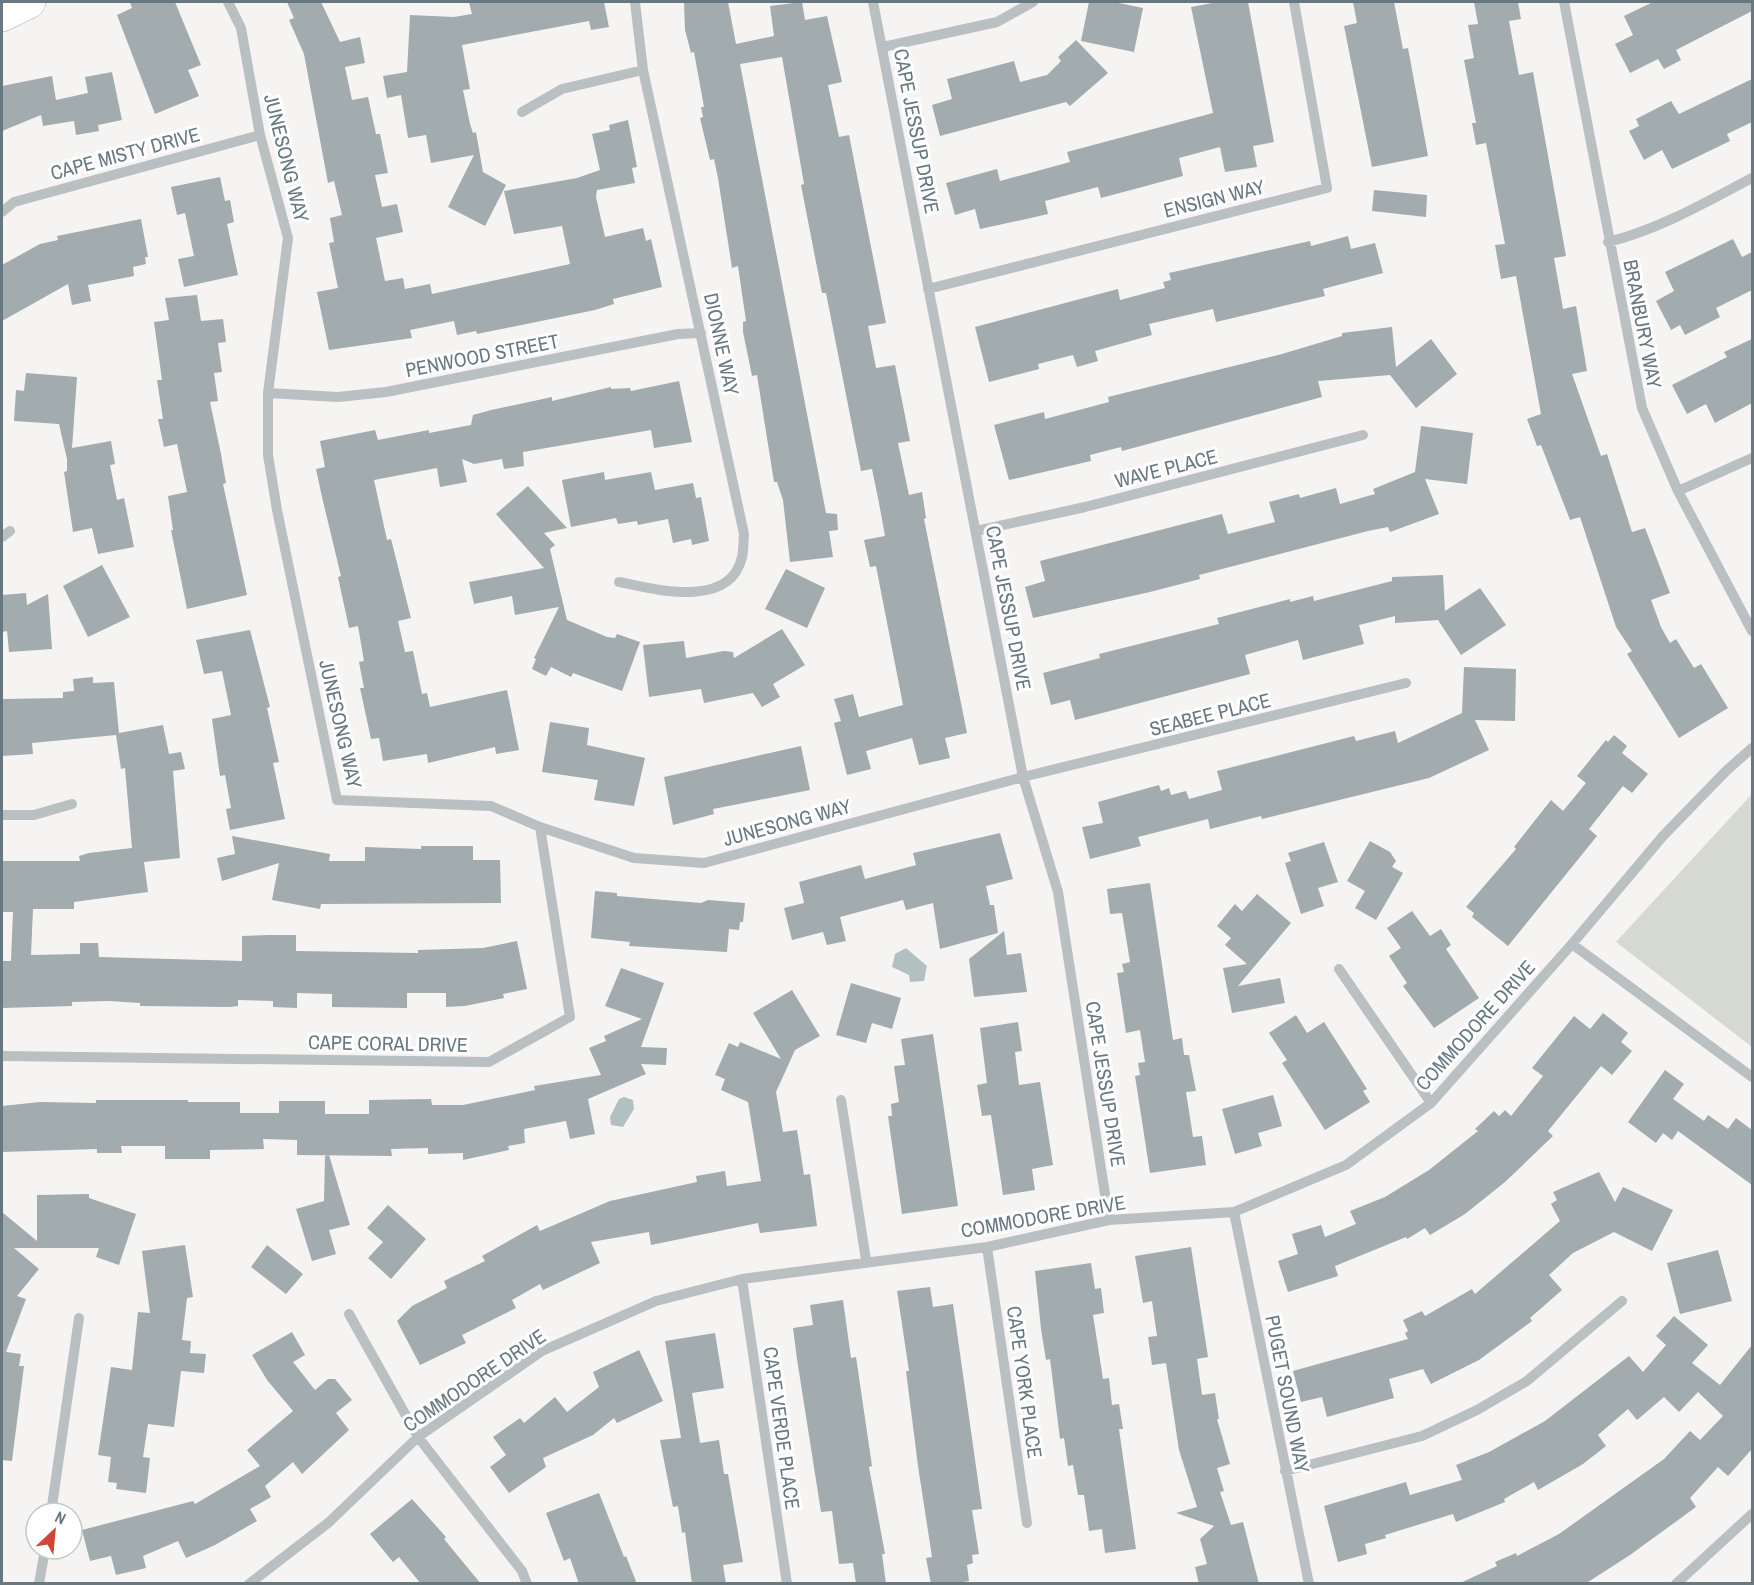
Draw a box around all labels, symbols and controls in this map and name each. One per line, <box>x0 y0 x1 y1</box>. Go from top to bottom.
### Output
street label: CAPE JESSUP DRIVE <box>888 46 946 216</box>
street label: JUNESONG WAY <box>258 91 316 225</box>
street label: CAPE MISTY DRIVE <box>47 120 203 186</box>
street label: ENSIGN WAY <box>1161 172 1267 224</box>
street label: BRANBURY WAY <box>1617 257 1669 391</box>
street label: DIONNE WAY <box>698 290 746 398</box>
street label: PENWOOD STREET <box>403 327 561 383</box>
street label: WAVE PLACE <box>1112 442 1220 494</box>
street label: CAPE JESSUP DRIVE <box>980 523 1038 693</box>
street label: JUNESONG WAY <box>313 657 369 791</box>
street label: SEABEE PLACE <box>1147 686 1273 742</box>
street label: JUNESONG WAY <box>720 792 854 852</box>
street label: COMMODORE DRIVE <box>1409 954 1541 1096</box>
street label: CAPE JESSUP DRIVE <box>1080 999 1132 1169</box>
street label: CAPE CORAL DRIVE <box>308 1028 468 1058</box>
street label: COMMODORE DRIVE <box>959 1188 1127 1244</box>
street label: CAPE YORK PLACE <box>1001 1304 1049 1460</box>
street label: PUGET SOUND WAY <box>1259 1313 1317 1475</box>
street label: COMMODORE DRIVE <box>397 1322 551 1438</box>
street label: CAPE VERDE PLACE <box>757 1345 807 1511</box>
north arrow <box>24 1501 84 1561</box>
text: N <box>51 1506 70 1529</box>

